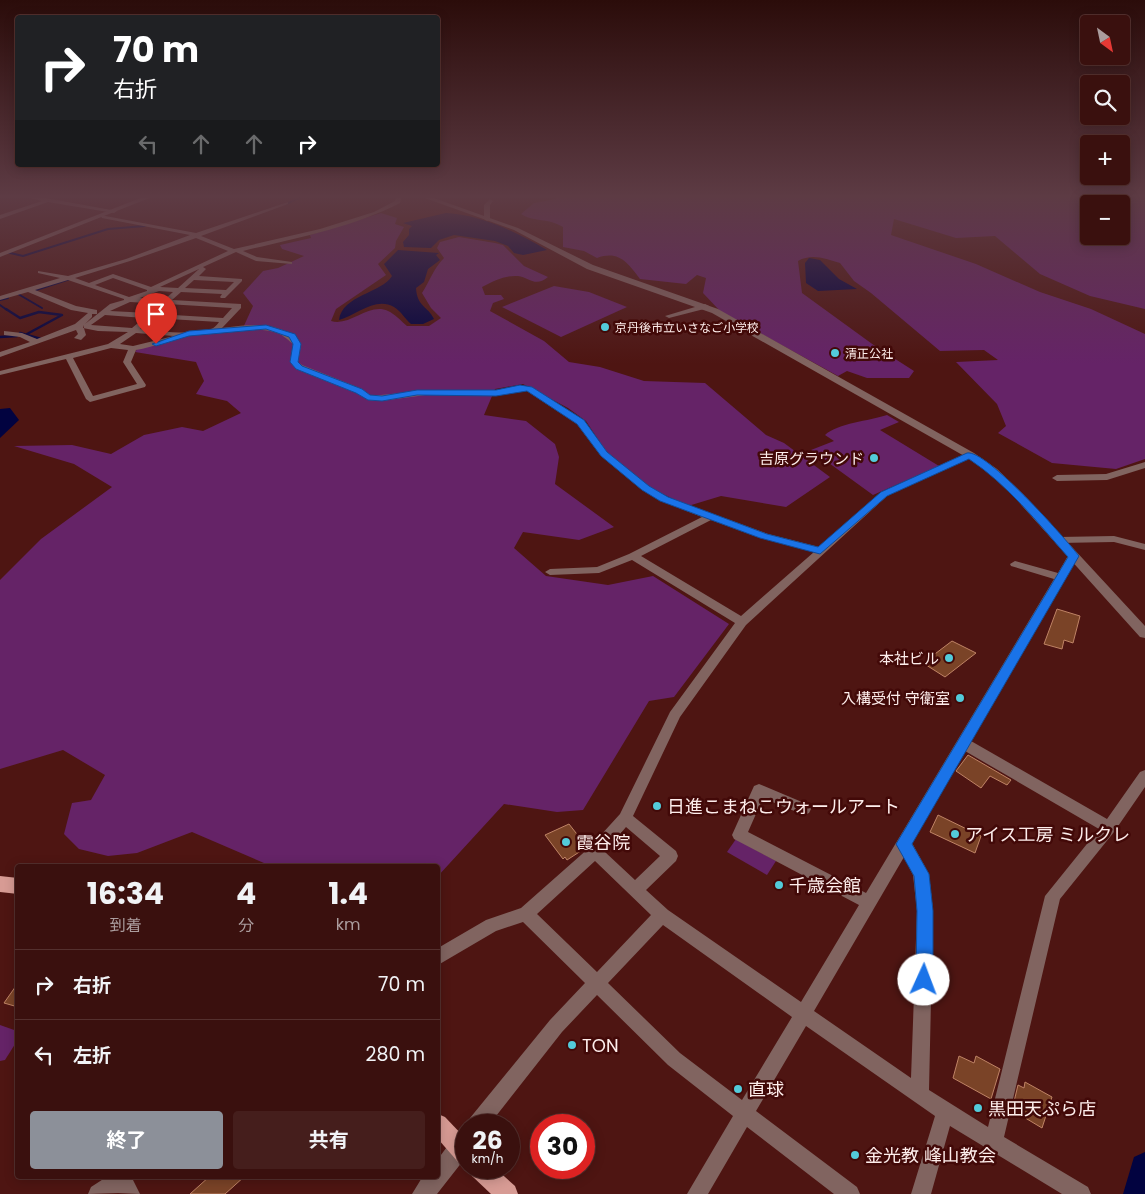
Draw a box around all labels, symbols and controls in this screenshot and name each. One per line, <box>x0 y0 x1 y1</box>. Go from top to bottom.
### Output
north arrow <box>1080 15 1130 65</box>
map controls <box>1080 15 1130 245</box>
text: 70 m <box>113 25 199 74</box>
icon: right <box>30 35 95 100</box>
text: 右折 <box>113 74 157 105</box>
button: search <box>1080 75 1130 125</box>
icon: left <box>134 130 162 158</box>
icon: ahead <box>187 130 215 158</box>
icon: ahead <box>240 130 268 158</box>
icon: right <box>293 130 321 158</box>
button: + <box>1080 135 1130 185</box>
button: − <box>1080 195 1130 245</box>
pin <box>135 293 177 344</box>
icon: arrive <box>142 300 170 328</box>
place label: 京丹後市立いさなご小学校 <box>615 319 759 336</box>
marker: 京丹後市立いさなご小学校 <box>599 321 611 333</box>
place label: 清正公社 <box>845 345 893 362</box>
marker: 清正公社 <box>829 347 841 359</box>
place label: 吉原グラウンド <box>759 448 864 469</box>
marker: 吉原グラウンド <box>868 452 880 464</box>
place label: 本社ビル <box>879 648 939 669</box>
marker: 本社ビル <box>943 652 955 664</box>
place label: 入構受付 守衛室 <box>841 688 950 709</box>
marker: 入構受付 守衛室 <box>954 692 966 704</box>
place label: 日進こまねこウォールアート <box>667 794 900 819</box>
marker: 日進こまねこウォールアート <box>651 800 663 812</box>
place label: アイス工房 ミルクレ <box>965 822 1130 847</box>
marker: アイス工房 ミルクレ <box>949 828 961 840</box>
place label: 霞谷院 <box>576 830 630 855</box>
marker: 霞谷院 <box>560 836 572 848</box>
text: 16:34 <box>87 872 164 915</box>
text: 4 <box>236 872 256 915</box>
text: 1.4 <box>328 872 368 915</box>
place label: 千歳会館 <box>789 873 861 898</box>
marker: 千歳会館 <box>773 879 785 891</box>
text: km <box>336 913 361 936</box>
text: 到着 <box>109 914 142 937</box>
text: 分 <box>238 914 254 937</box>
position arrow <box>897 953 949 1005</box>
icon: right <box>30 971 58 999</box>
text: 70 m <box>378 971 425 998</box>
text: 右折 <box>73 972 111 999</box>
place label: TON <box>582 1033 619 1058</box>
marker: TON <box>566 1039 578 1051</box>
icon: left <box>30 1041 58 1069</box>
text: 280 m <box>366 1041 425 1068</box>
text: 左折 <box>73 1042 111 1069</box>
place label: 直球 <box>748 1077 784 1102</box>
marker: 直球 <box>732 1083 744 1095</box>
place label: 黒田天ぷら店 <box>988 1096 1096 1121</box>
marker: 黒田天ぷら店 <box>972 1102 984 1114</box>
button: 終了 <box>30 1111 223 1169</box>
button: 共有 <box>233 1111 425 1169</box>
speed limit sign: 30 <box>530 1114 595 1179</box>
text: 26 <box>472 1123 503 1158</box>
place label: 金光教 峰山教会 <box>865 1143 996 1168</box>
marker: 金光教 峰山教会 <box>849 1149 861 1161</box>
text: km/h <box>472 1150 503 1167</box>

